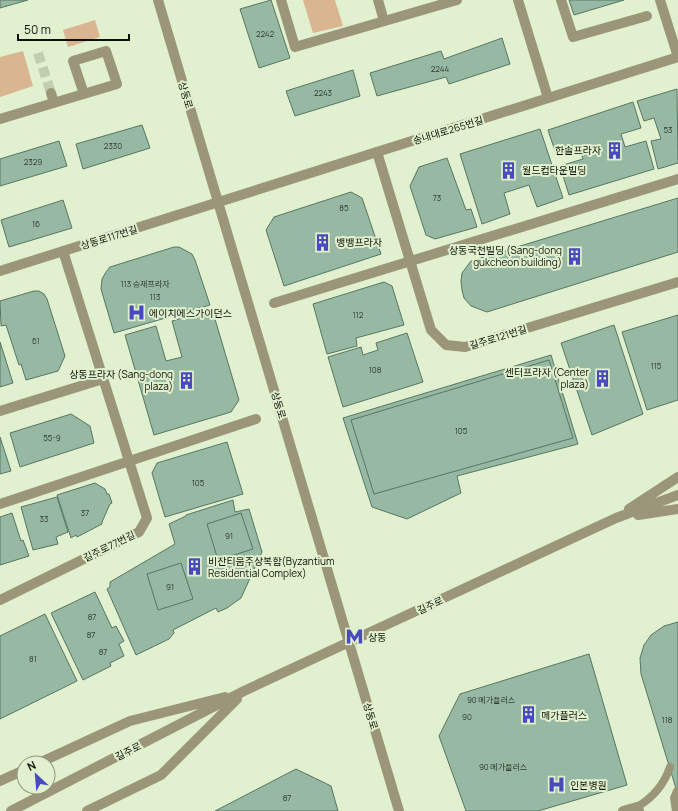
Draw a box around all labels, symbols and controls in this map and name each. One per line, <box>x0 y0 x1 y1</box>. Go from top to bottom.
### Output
scale bar <box>18 16 129 42</box>
text: 50 m <box>24 21 51 38</box>
house number: 2242 <box>256 28 275 39</box>
house number: 2244 <box>431 63 450 74</box>
street label: 상동로 <box>175 80 197 110</box>
house number: 2243 <box>314 87 332 98</box>
street label: 송내대로265번길 <box>411 113 485 147</box>
house number: 53 <box>663 124 673 135</box>
house number: 2330 <box>104 140 122 151</box>
building icon: 한솔프라자 <box>604 140 624 160</box>
place label: 한솔프라자 <box>555 143 602 157</box>
house number: 2329 <box>24 156 42 167</box>
building icon: 월드컵타운빌딩 <box>499 160 519 180</box>
place label: 월드컵타운빌딩 <box>522 163 586 177</box>
house number: 73 <box>433 192 441 203</box>
house number: 85 <box>339 202 349 213</box>
house number: 16 <box>32 218 40 229</box>
street label: 상동로117번길 <box>79 222 139 252</box>
building icon: 뱅뱅프라자 <box>313 232 333 252</box>
place label: 뱅뱅프라자 <box>336 235 383 249</box>
place label: 상동국천빌딩 (Sang-dong gukcheon building) <box>449 243 562 269</box>
building icon: 상동국천빌딩 (Sang-dong gukcheon building) <box>565 246 585 266</box>
house number: 113 승재프라자 <box>120 278 170 289</box>
house number: 113 <box>150 291 160 302</box>
hospital icon: 에이치에스가이던스 <box>126 303 146 323</box>
place label: 에이치에스가이던스 <box>149 306 232 320</box>
house number: 112 <box>353 309 364 320</box>
street label: 길주로121번길 <box>467 322 529 352</box>
house number: 61 <box>32 335 40 346</box>
house number: 115 <box>651 360 662 371</box>
house number: 108 <box>369 364 382 375</box>
place label: 센터프라자 (Center plaza) <box>505 365 589 391</box>
place label: 상동프라자 (Sang-dong plaza) <box>69 367 173 393</box>
building icon: 센터프라자 (Center plaza) <box>592 368 612 388</box>
building icon: 상동프라자 (Sang-dong plaza) <box>176 370 196 390</box>
street label: 상동로 <box>268 390 290 420</box>
house number: 105 <box>455 425 468 436</box>
house number: 55-9 <box>43 432 61 443</box>
house number: 105 <box>192 477 205 488</box>
house number: 37 <box>81 507 89 518</box>
house number: 33 <box>40 513 48 524</box>
street label: 길주로77번길 <box>81 527 137 565</box>
house number: 91 <box>225 530 233 541</box>
place label: 비잔티움주상복합(Byzantium Residential Complex) <box>208 554 335 580</box>
building icon: 비잔티움주상복합(Byzantium Residential Complex) <box>185 557 205 577</box>
house number: 91 <box>166 581 174 592</box>
street label: 길주로 <box>415 593 445 617</box>
house number: 87 <box>88 611 96 622</box>
metro station icon: 상동 <box>345 627 365 647</box>
house number: 87 <box>87 629 95 640</box>
place label: 상동 <box>368 630 386 644</box>
house number: 87 <box>99 646 107 657</box>
house number: 81 <box>29 653 37 664</box>
house number: 90 메가플러스 <box>467 694 515 705</box>
street label: 상동로 <box>360 701 382 731</box>
building icon: 메가플러스 <box>518 705 538 725</box>
place label: 메가플러스 <box>541 708 587 722</box>
house number: 90 <box>462 711 472 722</box>
house number: 118 <box>662 714 673 725</box>
street label: 길주로 <box>113 738 143 764</box>
north arrow <box>16 755 56 795</box>
text: N <box>25 757 38 774</box>
house number: 90 메가플러스 <box>479 761 527 772</box>
hospital icon: 인본병원 <box>547 775 567 795</box>
place label: 인본병원 <box>570 778 607 792</box>
house number: 87 <box>283 792 291 803</box>

